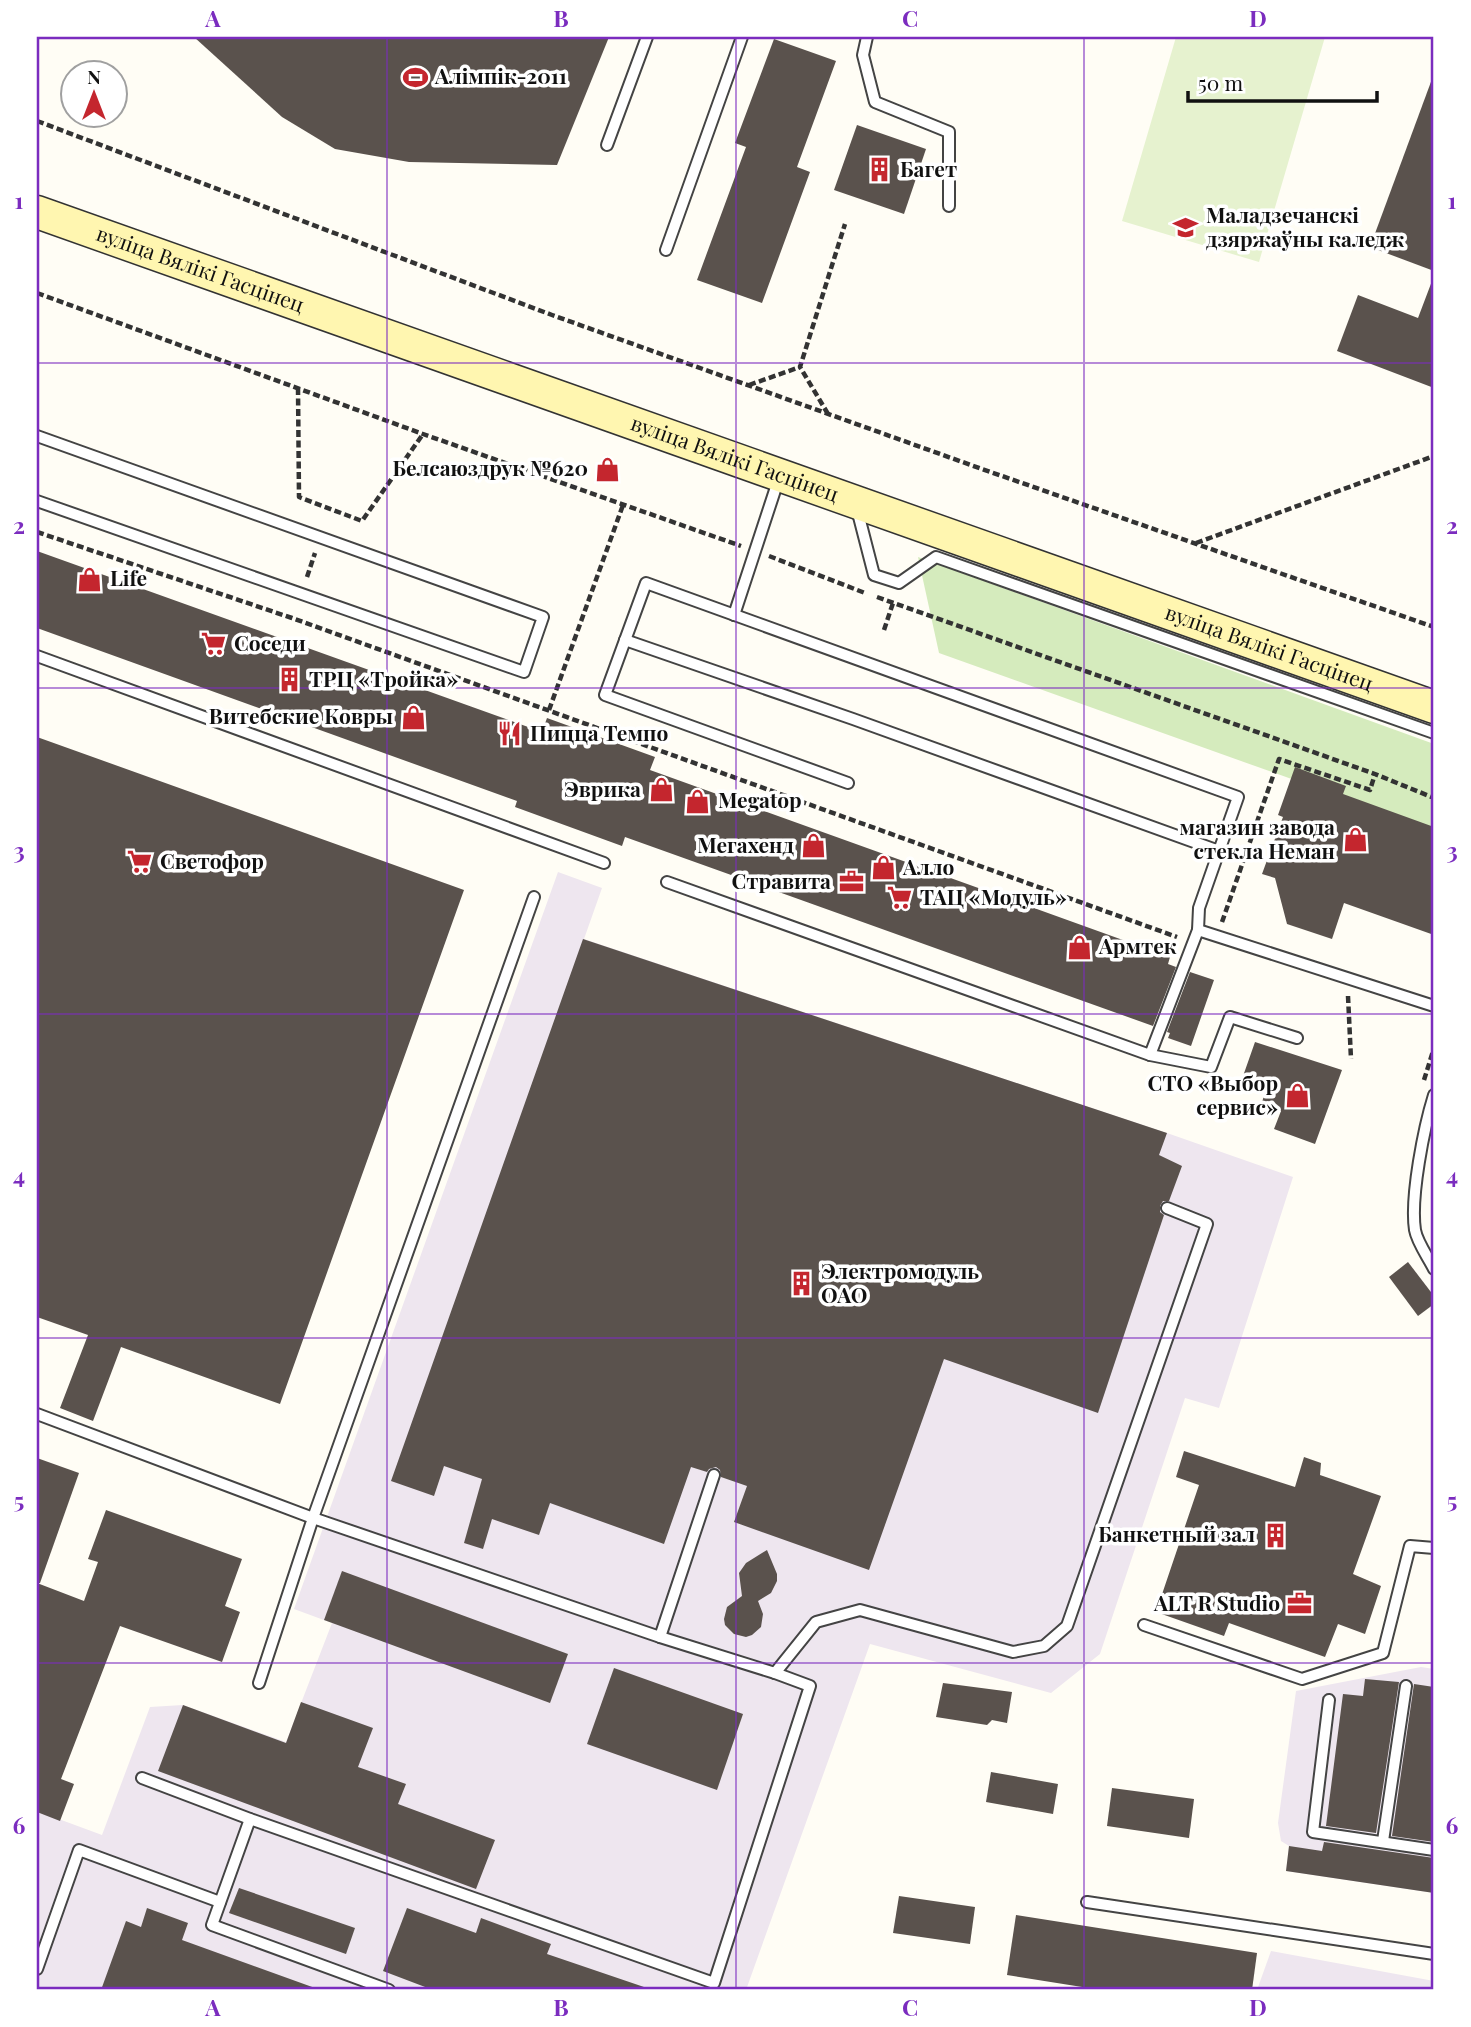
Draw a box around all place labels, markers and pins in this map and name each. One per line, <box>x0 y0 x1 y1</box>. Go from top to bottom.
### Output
place label: Алімпік-2011 <box>434 61 567 89</box>
sports icon: Алімпік-2011 <box>401 63 429 91</box>
place label: Багет <box>900 154 957 182</box>
building icon: Багет <box>866 156 894 184</box>
place label: Маладзечанскі дзяржаўны каледж <box>1206 200 1405 252</box>
school or university icon: Маладзечанскі дзяржаўны каледж <box>1172 214 1200 242</box>
place label: Белсаюздрук №620 <box>393 453 588 481</box>
shop icon: Белсаюздрук №620 <box>594 455 622 483</box>
place label: Life <box>110 563 147 591</box>
shop icon: Life <box>76 565 104 593</box>
place label: Соседи <box>234 628 306 656</box>
supermarket icon: Соседи <box>200 630 228 658</box>
place label: ТРЦ «Тройка» <box>309 664 458 692</box>
building icon: ТРЦ «Тройка» <box>275 666 303 694</box>
place label: Витебские Ковры <box>209 701 393 729</box>
shop icon: Витебские Ковры <box>399 703 427 731</box>
place label: Пицца Темпо <box>530 718 668 746</box>
restaurant icon: Пицца Темпо <box>496 720 524 748</box>
place label: Эврика <box>564 774 641 802</box>
shop icon: Эврика <box>647 776 675 804</box>
place label: Megatop <box>718 785 802 813</box>
shop icon: Megatop <box>684 787 712 815</box>
place label: магазин завода стекла Неман <box>1180 812 1335 864</box>
shop icon: магазин завода стекла Неман <box>1341 826 1369 854</box>
place label: Мегахенд <box>697 830 794 858</box>
shop icon: Мегахенд <box>800 832 828 860</box>
place label: Светофор <box>160 846 264 874</box>
supermarket icon: Светофор <box>126 848 154 876</box>
place label: Алло <box>902 852 954 880</box>
shop icon: Алло <box>869 854 897 882</box>
place label: Стравита <box>732 866 831 894</box>
office icon: Стравита <box>837 868 865 896</box>
place label: ТАЦ «Модуль» <box>920 882 1067 910</box>
supermarket icon: ТАЦ «Модуль» <box>886 884 914 912</box>
place label: Армтек <box>1098 931 1177 959</box>
shop icon: Армтек <box>1065 933 1093 961</box>
place label: СТО «Выбор сервис» <box>1148 1068 1278 1120</box>
shop icon: СТО «Выбор сервис» <box>1284 1082 1312 1110</box>
place label: Электромодуль ОАО <box>821 1256 979 1308</box>
building icon: Электромодуль ОАО <box>787 1270 815 1298</box>
place label: Банкетный зал <box>1098 1519 1255 1547</box>
building icon: Банкетный зал <box>1261 1521 1289 1549</box>
place label: ALT R Studio <box>1153 1588 1280 1616</box>
office icon: ALT R Studio <box>1286 1590 1314 1618</box>

